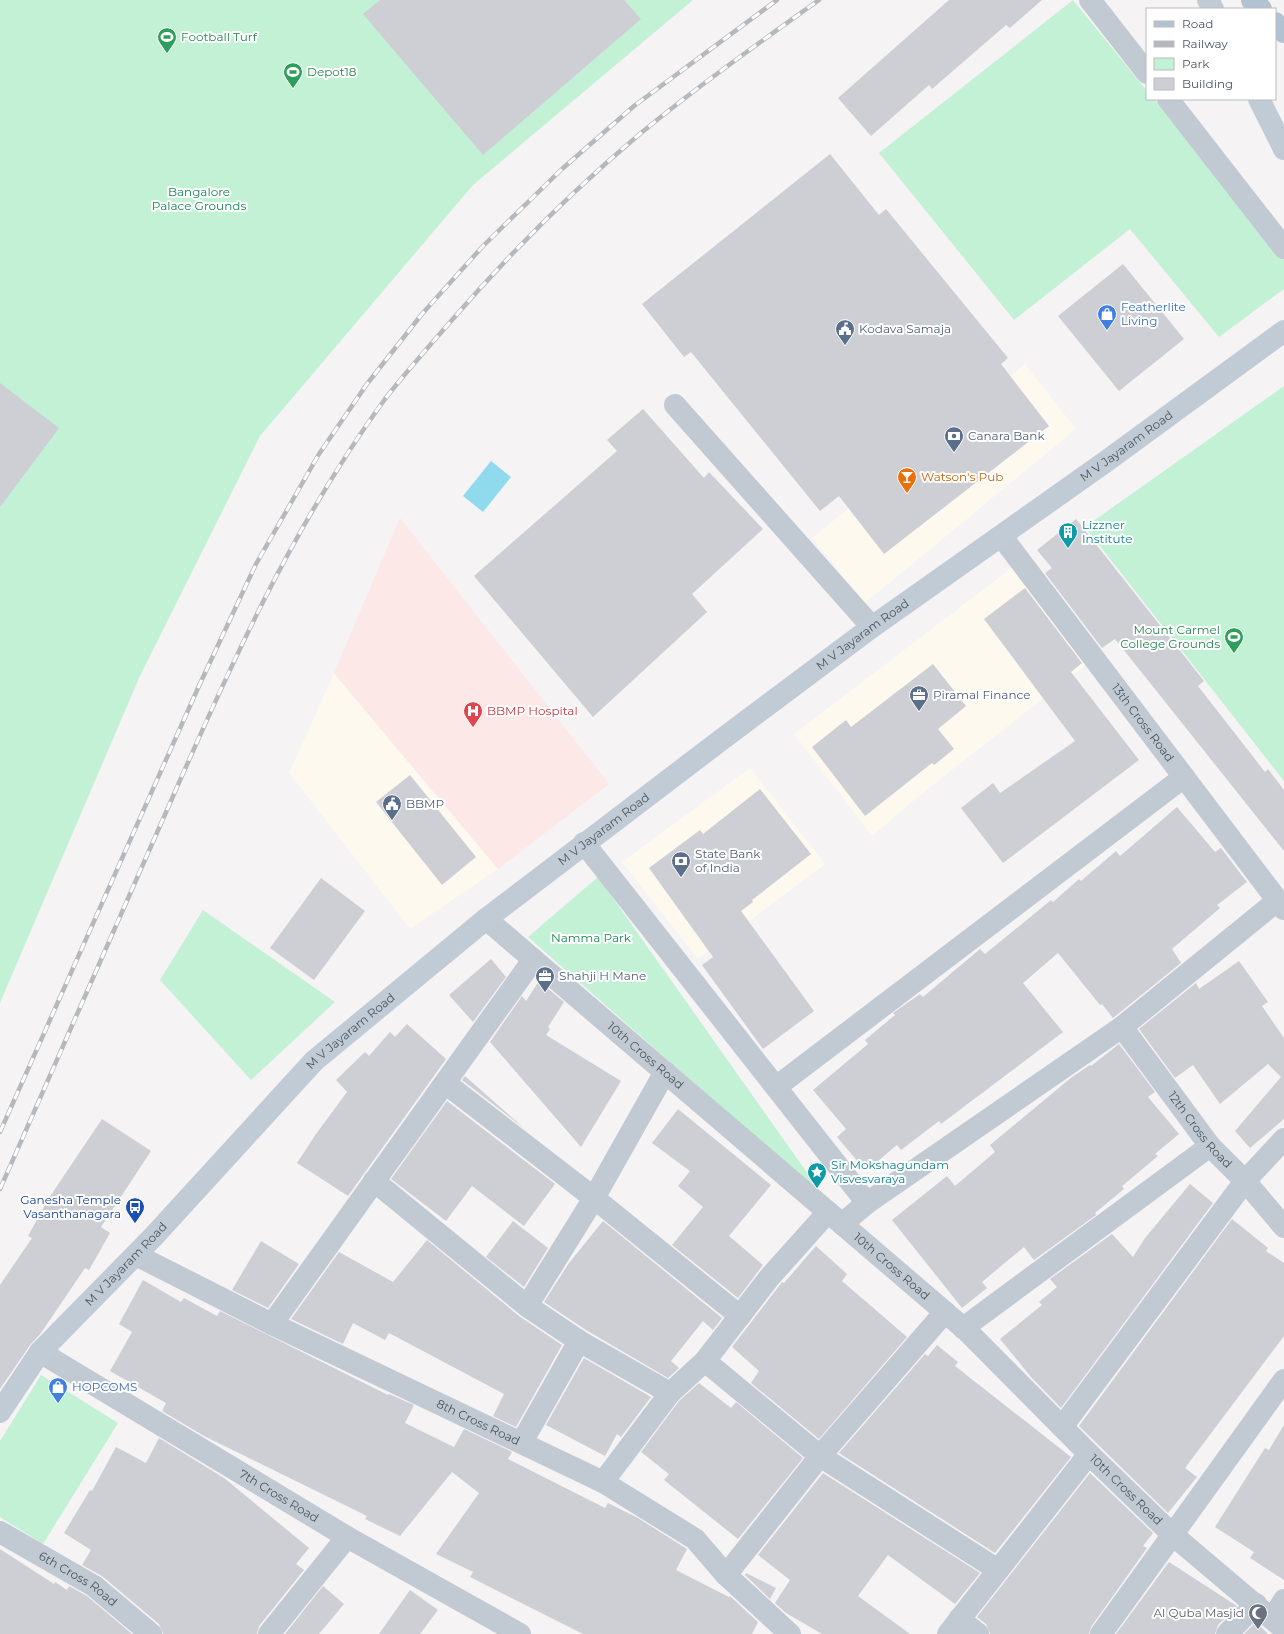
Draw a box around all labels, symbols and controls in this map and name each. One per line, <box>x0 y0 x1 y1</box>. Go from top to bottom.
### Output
legend <box>1146 8 1276 100</box>
text: Road <box>1182 16 1213 31</box>
sports icon: Football Turf <box>156 26 178 54</box>
place label: Football Turf <box>181 29 258 44</box>
text: Railway <box>1182 36 1228 51</box>
text: Park <box>1182 56 1210 71</box>
sports icon: Depot18 <box>282 61 304 89</box>
place label: Depot18 <box>307 64 357 79</box>
text: Building <box>1182 76 1233 91</box>
park label: Bangalore Palace Grounds <box>152 184 246 213</box>
place label: Featherlite Living <box>1121 299 1186 328</box>
shop icon: Featherlite Living <box>1096 303 1118 331</box>
public building icon: Kodava Samaja <box>834 318 856 346</box>
place label: Kodava Samaja <box>859 321 951 336</box>
street label: M V Jayaram Road <box>1077 407 1175 485</box>
bank icon: Canara Bank <box>943 425 965 453</box>
place label: Canara Bank <box>968 428 1045 443</box>
bar icon: Watson's Pub <box>896 466 918 494</box>
place label: Watson's Pub <box>921 469 1003 484</box>
place label: Lizzner Institute <box>1082 517 1132 546</box>
building icon: Lizzner Institute <box>1057 521 1079 549</box>
street label: M V Jayaram Road <box>813 595 912 673</box>
place label: Mount Carmel College Grounds <box>1120 622 1220 651</box>
sports icon: Mount Carmel College Grounds <box>1223 626 1245 654</box>
street label: 13th Cross Road <box>1109 680 1178 764</box>
office icon: Piramal Finance <box>908 684 930 712</box>
place label: Piramal Finance <box>933 687 1030 702</box>
hospital icon: BBMP Hospital <box>462 700 484 728</box>
place label: BBMP Hospital <box>487 703 578 718</box>
street label: M V Jayaram Road <box>555 789 652 869</box>
public building icon: BBMP <box>381 793 403 821</box>
place label: BBMP <box>406 796 444 811</box>
place label: State Bank of India <box>695 846 761 875</box>
bank icon: State Bank of India <box>670 850 692 878</box>
park label: Namma Park <box>551 930 632 945</box>
office icon: Shahji H Mane <box>534 965 556 993</box>
place label: Shahji H Mane <box>559 968 646 983</box>
street label: M V Jayaram Road <box>302 989 398 1072</box>
street label: 10th Cross Road <box>605 1018 687 1092</box>
street label: 12th Cross Road <box>1165 1088 1236 1171</box>
place label: Sir Mokshagundam Visvesvaraya <box>831 1157 949 1186</box>
place icon: Sir Mokshagundam Visvesvaraya <box>806 1161 828 1189</box>
place label: Ganesha Temple Vasanthanagara <box>20 1192 121 1221</box>
bus stop icon: Ganesha Temple Vasanthanagara <box>124 1196 146 1224</box>
street label: M V Jayaram Road <box>81 1219 170 1309</box>
street label: 10th Cross Road <box>851 1229 933 1303</box>
shop icon: HOPCOMS <box>47 1376 69 1404</box>
place label: HOPCOMS <box>72 1379 137 1394</box>
street label: 8th Cross Road <box>434 1396 523 1448</box>
street label: 10th Cross Road <box>1087 1451 1166 1528</box>
street label: 7th Cross Road <box>237 1466 322 1525</box>
street label: 6th Cross Road <box>36 1548 120 1609</box>
mosque icon: Al Quba Masjid <box>1247 1602 1269 1630</box>
place label: Al Quba Masjid <box>1154 1605 1244 1620</box>

